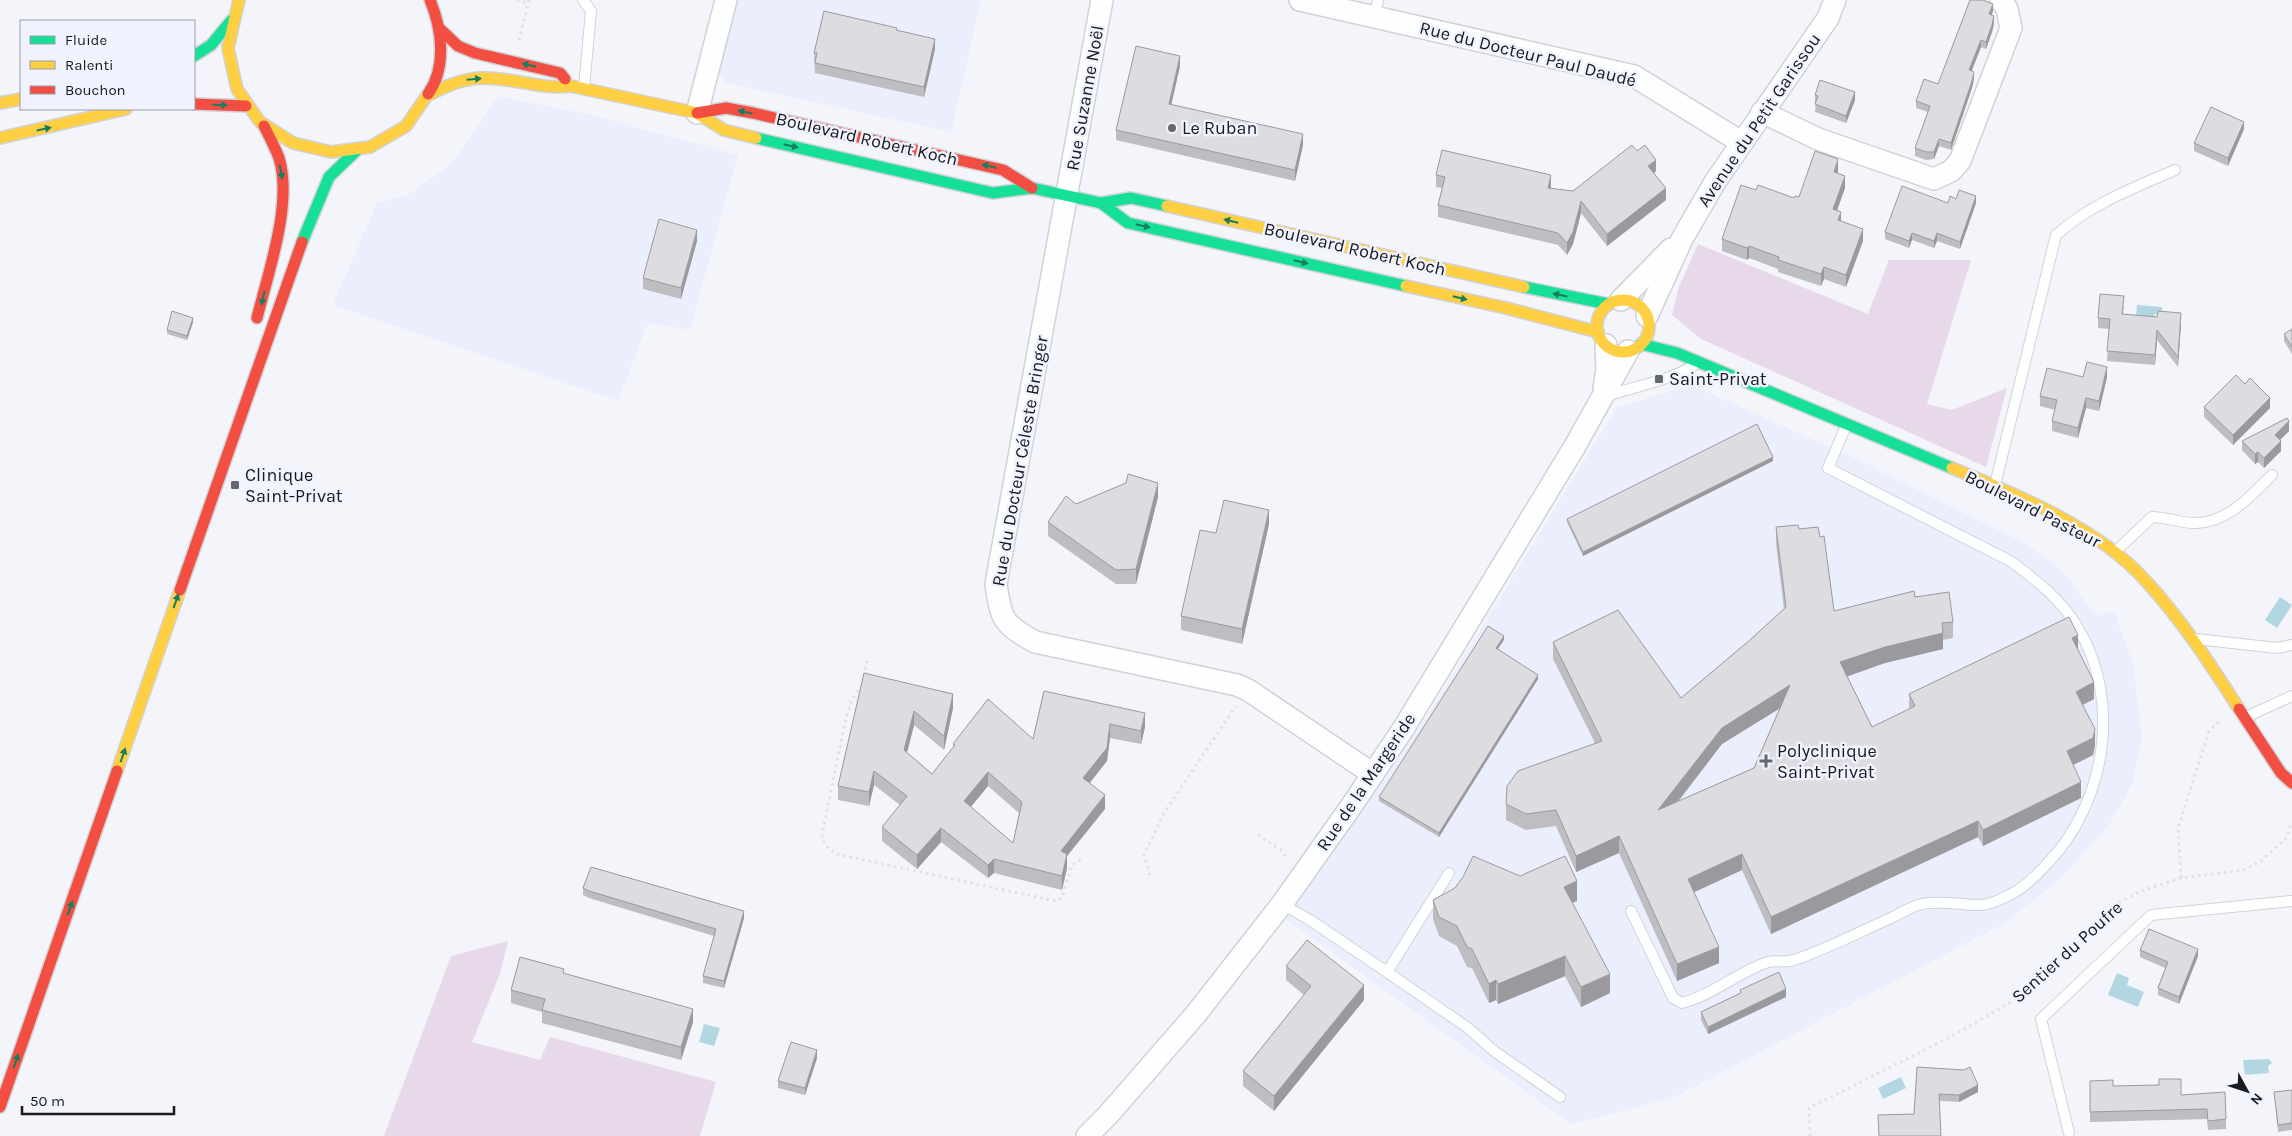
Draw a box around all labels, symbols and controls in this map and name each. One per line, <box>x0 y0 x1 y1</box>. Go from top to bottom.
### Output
street label: Rue du Docteur Paul Daudé <box>1417 16 1639 92</box>
legend <box>20 20 195 110</box>
street label: Rue Suzanne Noël <box>1061 24 1109 172</box>
street label: Avenue du Petit Garissou <box>1693 29 1825 211</box>
text: Fluide <box>65 31 107 49</box>
text: Ralenti <box>65 56 114 74</box>
one-way arrow <box>522 61 537 69</box>
one-way arrow <box>467 75 483 83</box>
text: Bouchon <box>65 81 126 99</box>
one-way arrow <box>212 101 228 109</box>
one-way arrow <box>736 107 752 115</box>
street label: Boulevard Robert Koch <box>774 107 960 171</box>
place label: Le Ruban <box>1182 117 1257 139</box>
marker: Le Ruban <box>1166 122 1178 134</box>
one-way arrow <box>36 125 51 133</box>
one-way arrow <box>784 142 799 150</box>
one-way arrow <box>980 162 996 170</box>
one-way arrow <box>278 164 286 180</box>
one-way arrow <box>1224 217 1239 225</box>
street label: Boulevard Robert Koch <box>1262 217 1448 281</box>
one-way arrow <box>1135 223 1151 231</box>
one-way arrow <box>1294 258 1309 266</box>
one-way arrow <box>259 291 267 306</box>
one-way arrow <box>1552 291 1568 299</box>
one-way arrow <box>1452 294 1467 302</box>
street label: Rue du Docteur Céleste Bringer <box>987 333 1053 588</box>
place label: Saint-Privat <box>1669 368 1767 390</box>
marker: Saint-Privat <box>1653 373 1665 385</box>
place label: Clinique Saint-Privat <box>245 464 343 507</box>
street label: Boulevard Pasteur <box>1961 465 2105 553</box>
marker: Clinique Saint-Privat <box>229 479 241 491</box>
one-way arrow <box>172 593 180 608</box>
street label: Rue de la Margeride <box>1312 709 1420 855</box>
place label: Polyclinique Saint-Privat <box>1777 740 1877 783</box>
one-way arrow <box>120 747 127 762</box>
marker: Polyclinique Saint-Privat <box>1759 754 1773 768</box>
street label: Sentier du Poufre <box>2007 896 2127 1008</box>
one-way arrow <box>66 900 74 915</box>
one-way arrow <box>13 1054 20 1069</box>
north arrow <box>2222 1066 2272 1116</box>
scale bar <box>22 1084 175 1116</box>
text: N <box>2247 1090 2266 1108</box>
text: 50 m <box>30 1092 65 1110</box>

